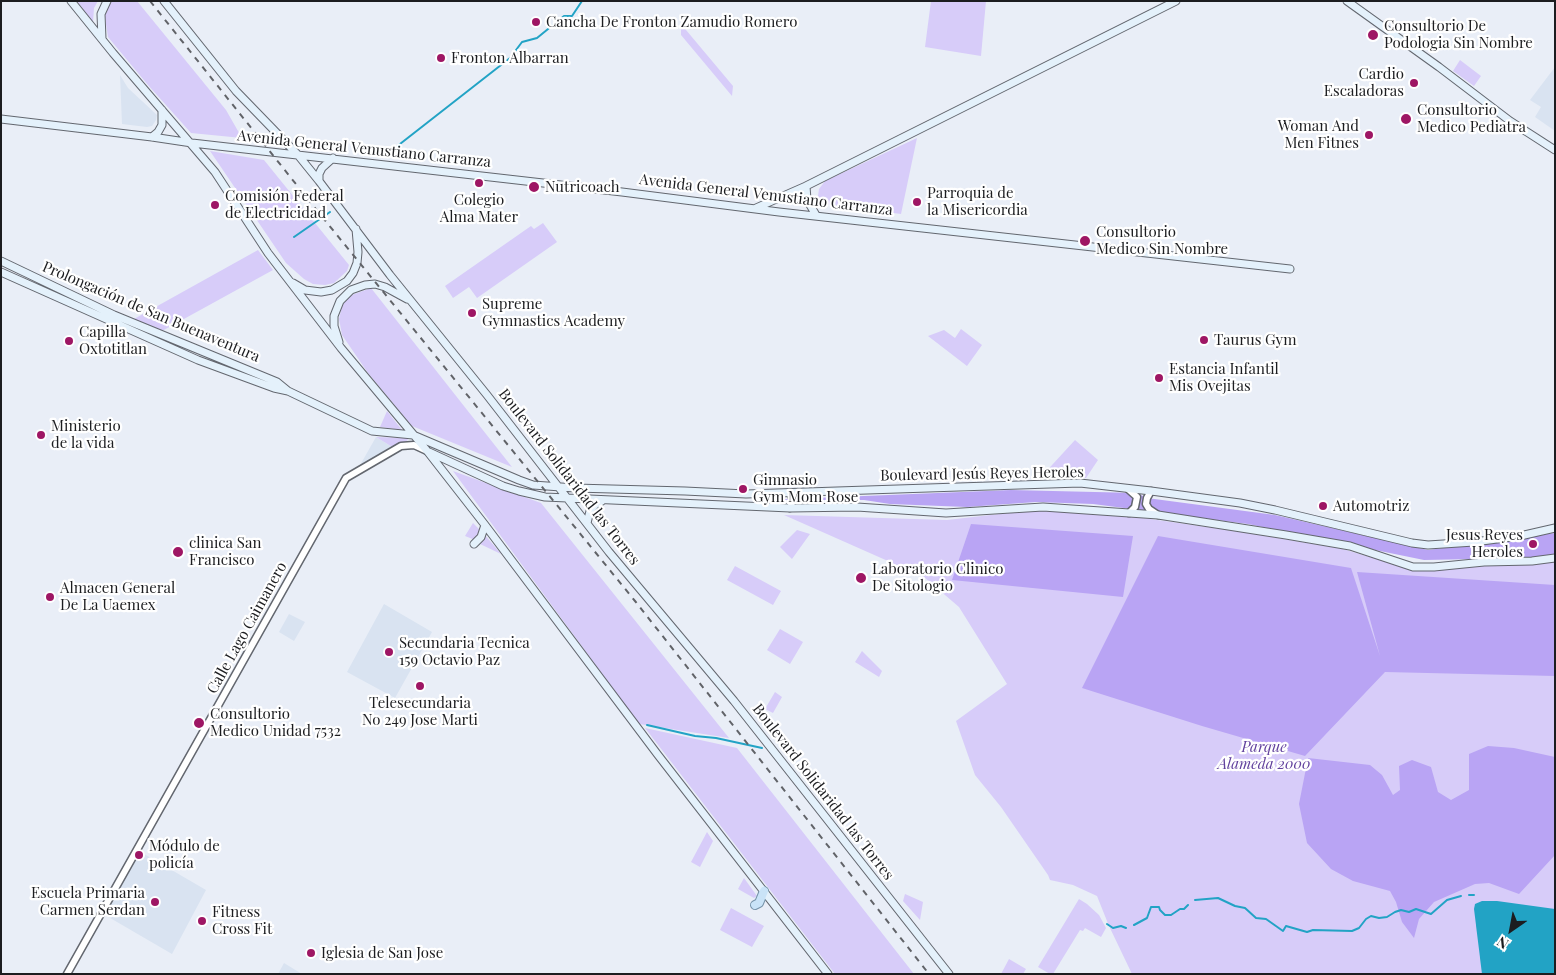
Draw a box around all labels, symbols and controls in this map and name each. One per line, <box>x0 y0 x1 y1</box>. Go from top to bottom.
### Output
place label: Cancha De Fronton Zamudio Romero <box>546 13 797 31</box>
marker: Cancha De Fronton Zamudio Romero <box>530 16 542 28</box>
place label: Consultorio De Podologia Sin Nombre <box>1384 17 1533 52</box>
marker: Consultorio De Podologia Sin Nombre <box>1366 28 1380 42</box>
place label: Fronton Albarran <box>451 49 569 67</box>
marker: Fronton Albarran <box>435 52 447 64</box>
place label: Cardio Escaladoras <box>1324 65 1404 100</box>
marker: Cardio Escaladoras <box>1408 77 1420 89</box>
place label: Consultorio Medico Pediatra <box>1417 101 1526 136</box>
marker: Consultorio Medico Pediatra <box>1399 112 1413 126</box>
place label: Woman And Men Fitnes <box>1278 117 1359 152</box>
street label: Avenida General Venustiano Carranza <box>236 127 492 171</box>
marker: Woman And Men Fitnes <box>1363 129 1375 141</box>
street label: Avenida General Venustiano Carranza <box>638 171 894 219</box>
marker: Colegio Alma Mater <box>473 177 485 189</box>
place label: Nutricoach <box>545 178 620 196</box>
marker: Nutricoach <box>527 180 541 194</box>
place label: Parroquia de la Misericordia <box>927 184 1028 219</box>
place label: Comisión Federal de Electricidad <box>225 187 344 222</box>
place label: Colegio Alma Mater <box>440 191 518 226</box>
marker: Parroquia de la Misericordia <box>911 196 923 208</box>
marker: Comisión Federal de Electricidad <box>209 199 221 211</box>
place label: Consultorio Medico Sin Nombre <box>1096 223 1228 258</box>
marker: Consultorio Medico Sin Nombre <box>1078 234 1092 248</box>
street label: Prolongación de San Buenaventura <box>40 258 262 366</box>
place label: Supreme Gymnastics Academy <box>482 295 625 330</box>
marker: Supreme Gymnastics Academy <box>466 307 478 319</box>
place label: Capilla Oxtotitlan <box>79 323 147 358</box>
place label: Taurus Gym <box>1214 331 1296 349</box>
marker: Taurus Gym <box>1198 334 1210 346</box>
marker: Capilla Oxtotitlan <box>63 335 75 347</box>
place label: Estancia Infantil Mis Ovejitas <box>1169 360 1279 395</box>
marker: Estancia Infantil Mis Ovejitas <box>1153 372 1165 384</box>
street label: Boulevard Solidaridad las Torres <box>495 385 643 569</box>
place label: Ministerio de la vida <box>51 417 121 452</box>
marker: Ministerio de la vida <box>35 429 47 441</box>
street label: Boulevard Jesús Reyes Heroles <box>880 463 1084 485</box>
place label: Gimnasio Gym Mom Rose <box>753 471 858 506</box>
marker: Gimnasio Gym Mom Rose <box>737 483 749 495</box>
place label: Automotriz <box>1333 497 1409 515</box>
marker: Automotriz <box>1317 500 1329 512</box>
place label: Jesus Reyes Heroles <box>1446 526 1523 561</box>
place label: clinica San Francisco <box>189 534 261 569</box>
marker: Jesus Reyes Heroles <box>1527 538 1539 550</box>
marker: clinica San Francisco <box>171 545 185 559</box>
street label: Calle Lago Caimanero <box>203 559 291 697</box>
place label: Laboratorio Clinico De Sitologio <box>872 560 1004 595</box>
marker: Laboratorio Clinico De Sitologio <box>854 571 868 585</box>
place label: Almacen General De La Uaemex <box>60 579 175 614</box>
marker: Almacen General De La Uaemex <box>44 591 56 603</box>
place label: Secundaria Tecnica 159 Octavio Paz <box>399 634 530 669</box>
marker: Secundaria Tecnica 159 Octavio Paz <box>383 646 395 658</box>
marker: Telesecundaria No 249 Jose Marti <box>414 680 426 692</box>
place label: Telesecundaria No 249 Jose Marti <box>362 694 478 729</box>
street label: Boulevard Solidaridad las Torres <box>749 700 897 884</box>
place label: Consultorio Medico Unidad 7532 <box>210 705 341 740</box>
marker: Consultorio Medico Unidad 7532 <box>192 716 206 730</box>
park label: Parque Alameda 2000 <box>1218 738 1310 773</box>
place label: Módulo de policía <box>149 837 220 872</box>
marker: Módulo de policía <box>133 849 145 861</box>
place label: Escuela Primaria Carmen Serdan <box>31 884 145 919</box>
marker: Escuela Primaria Carmen Serdan <box>149 896 161 908</box>
place label: Fitness Cross Fit <box>212 903 272 938</box>
north arrow <box>1486 905 1536 955</box>
marker: Fitness Cross Fit <box>196 915 208 927</box>
text: N <box>1493 932 1512 954</box>
place label: Iglesia de San Jose <box>321 944 443 962</box>
marker: Iglesia de San Jose <box>305 947 317 959</box>

